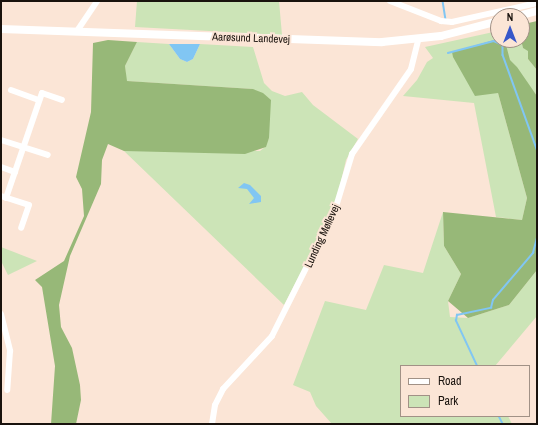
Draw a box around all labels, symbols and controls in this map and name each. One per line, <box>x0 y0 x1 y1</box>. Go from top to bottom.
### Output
north arrow <box>490 8 530 48</box>
text: N <box>507 10 513 24</box>
street label: Aarøsund Landevej <box>212 30 290 46</box>
street label: Lunding Møllevej <box>302 202 342 270</box>
legend <box>400 365 530 417</box>
text: Road <box>438 373 462 389</box>
text: Park <box>438 393 458 409</box>

